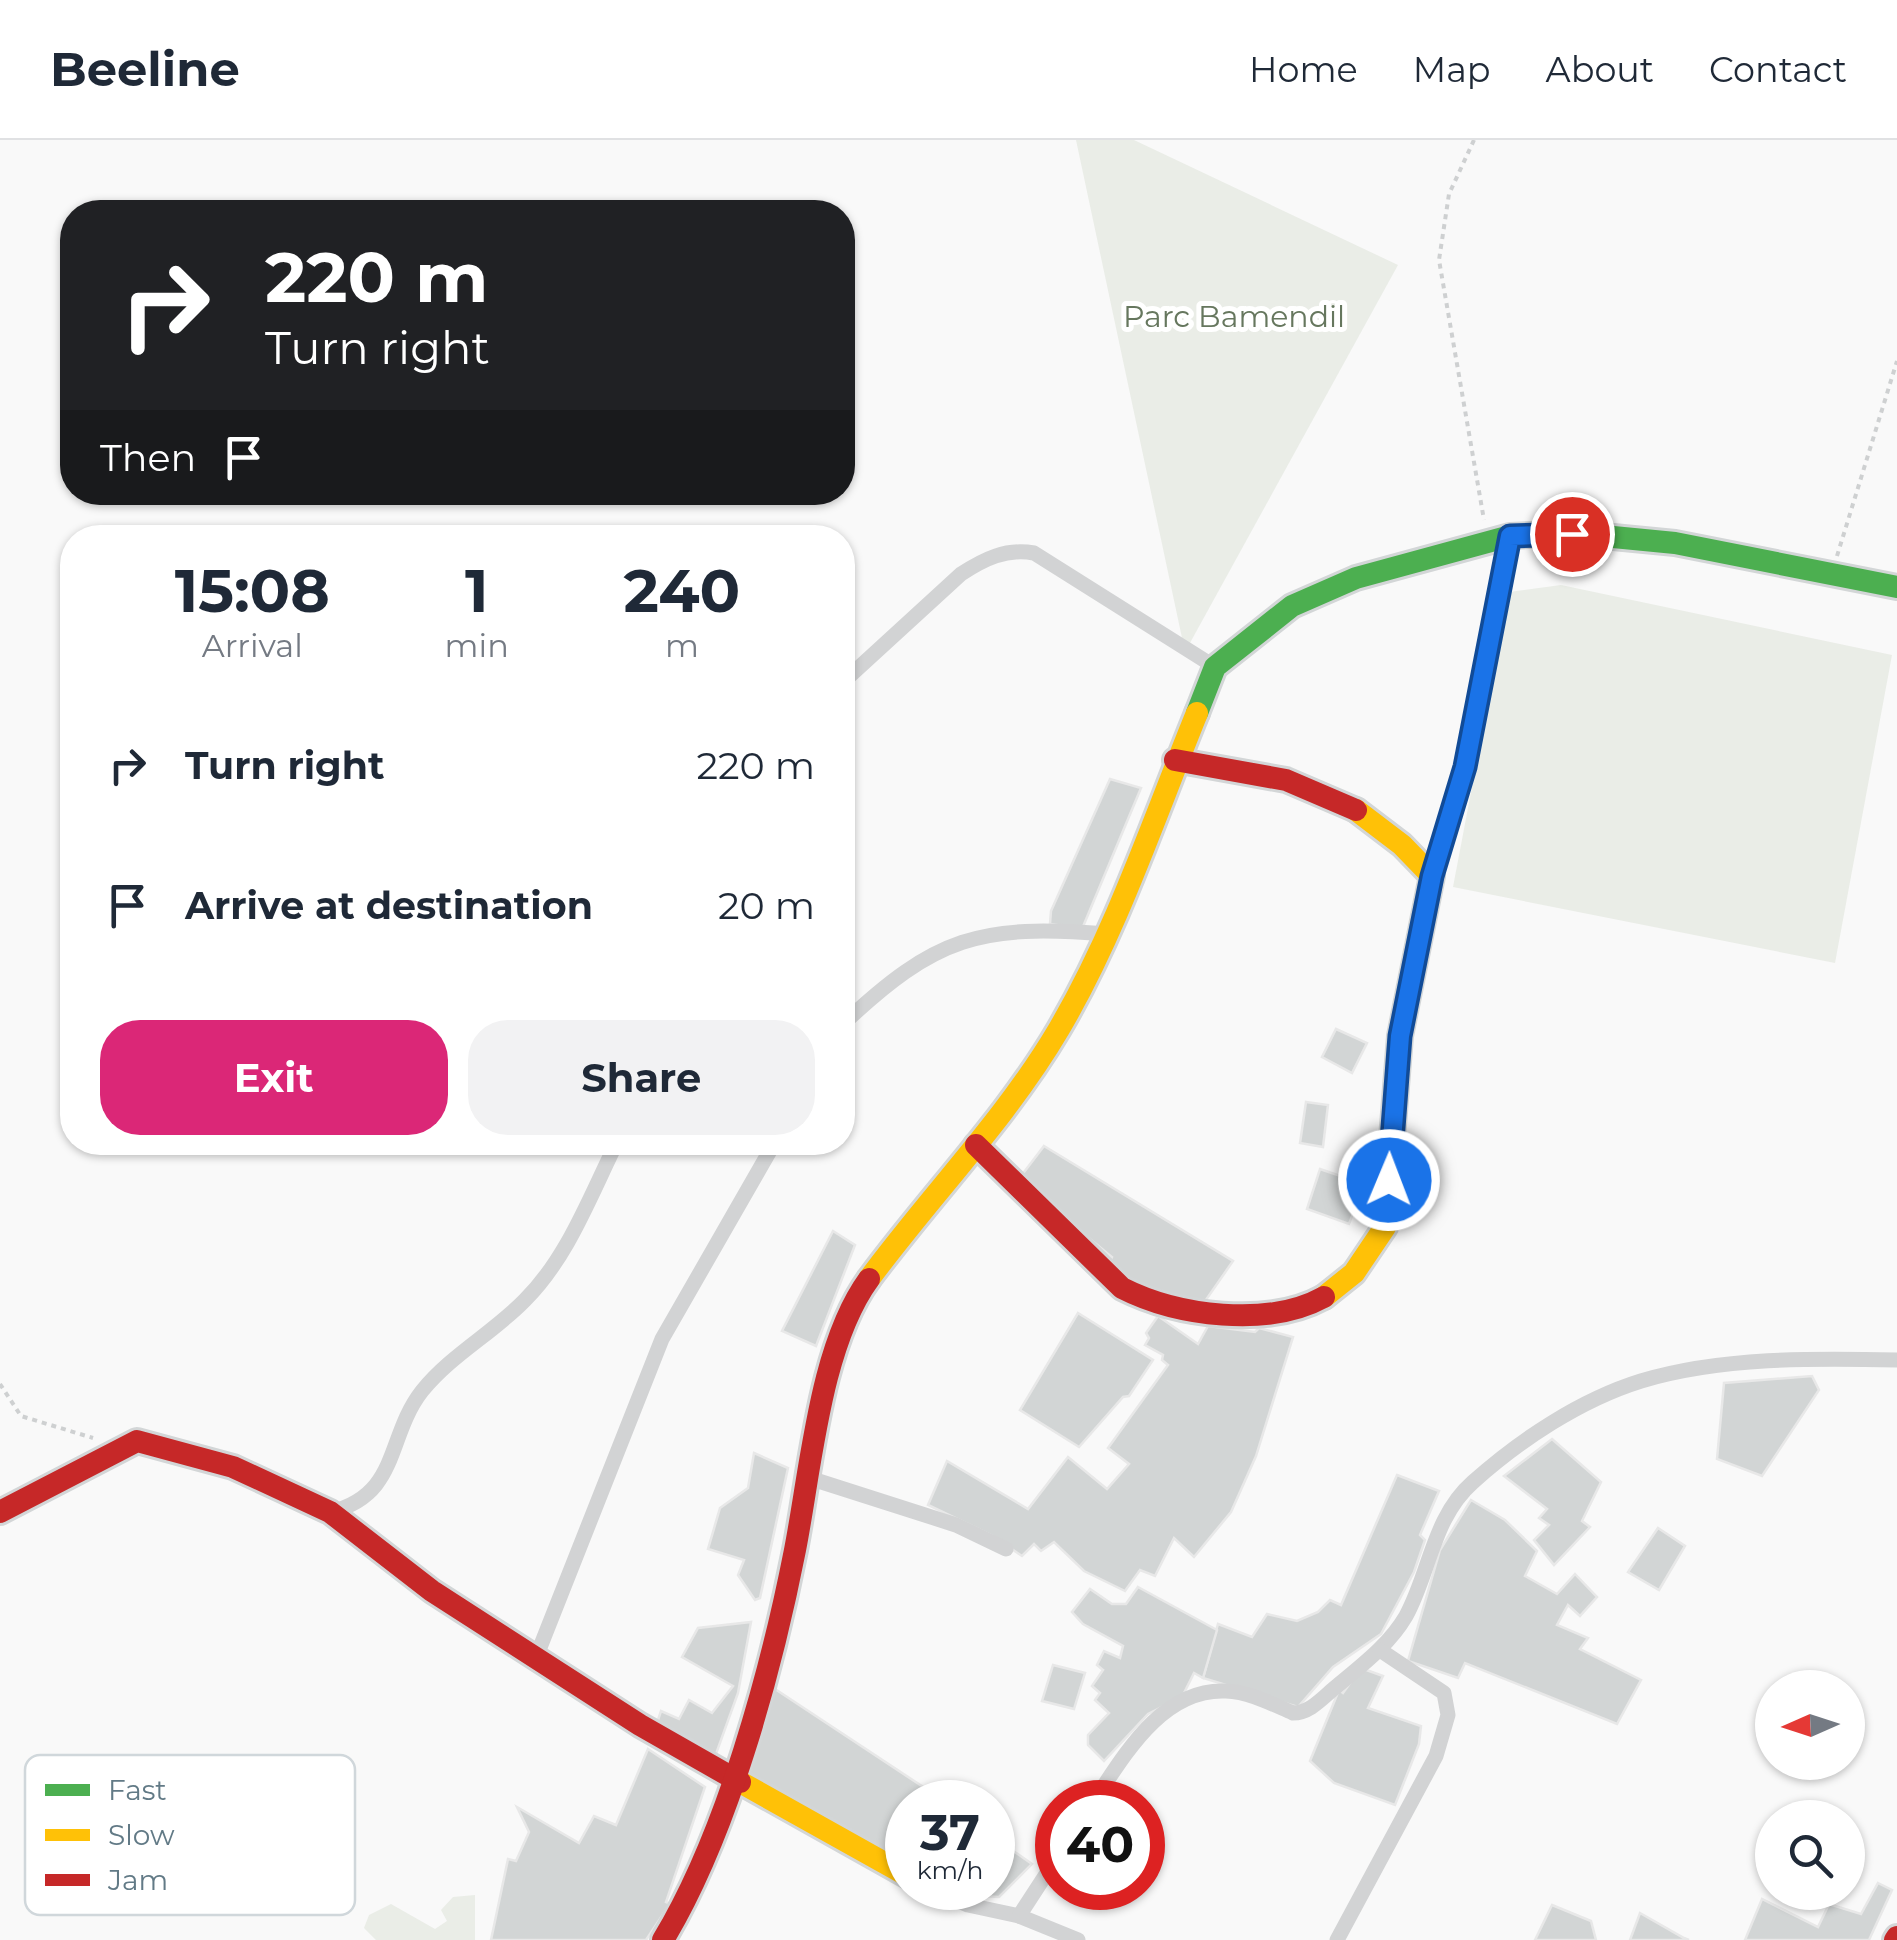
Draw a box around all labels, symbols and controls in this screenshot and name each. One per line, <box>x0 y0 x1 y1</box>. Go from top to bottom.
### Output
text: Beeline <box>50 40 240 98</box>
text: Home <box>1249 48 1358 91</box>
text: Map <box>1413 48 1491 91</box>
text: About <box>1546 48 1654 91</box>
text: Contact <box>1709 48 1847 91</box>
text: 220 m <box>265 234 488 320</box>
icon: right <box>100 240 230 370</box>
park label: Parc Bamendil <box>1123 298 1345 335</box>
text: Turn right <box>265 320 490 375</box>
icon: arrive <box>216 430 271 485</box>
text: Then <box>100 434 196 481</box>
pin <box>1530 492 1615 577</box>
icon: arrive <box>1545 507 1600 562</box>
text: 15:08 <box>175 554 330 627</box>
text: 1 <box>465 554 488 627</box>
text: 240 <box>623 554 740 627</box>
text: Arrival <box>202 626 303 665</box>
text: min <box>445 626 509 665</box>
text: m <box>665 626 699 665</box>
icon: right <box>100 738 155 793</box>
text: Turn right <box>185 742 384 789</box>
text: 220 m <box>696 742 815 789</box>
icon: arrive <box>100 878 155 933</box>
text: Arrive at destination <box>185 882 593 929</box>
text: 20 m <box>718 882 815 929</box>
button: Exit <box>100 1020 448 1135</box>
button: Share <box>468 1020 815 1135</box>
position arrow <box>1337 1128 1441 1232</box>
north arrow <box>1755 1670 1865 1780</box>
map controls <box>1755 1670 1865 1910</box>
legend <box>25 1755 355 1915</box>
text: Fast <box>108 1773 167 1807</box>
speed limit sign: 40 <box>1035 1780 1165 1910</box>
button: search <box>1755 1800 1865 1910</box>
text: 37 <box>920 1802 980 1863</box>
text: Slow <box>108 1818 175 1852</box>
text: km/h <box>917 1855 983 1885</box>
text: Jam <box>107 1863 168 1897</box>

